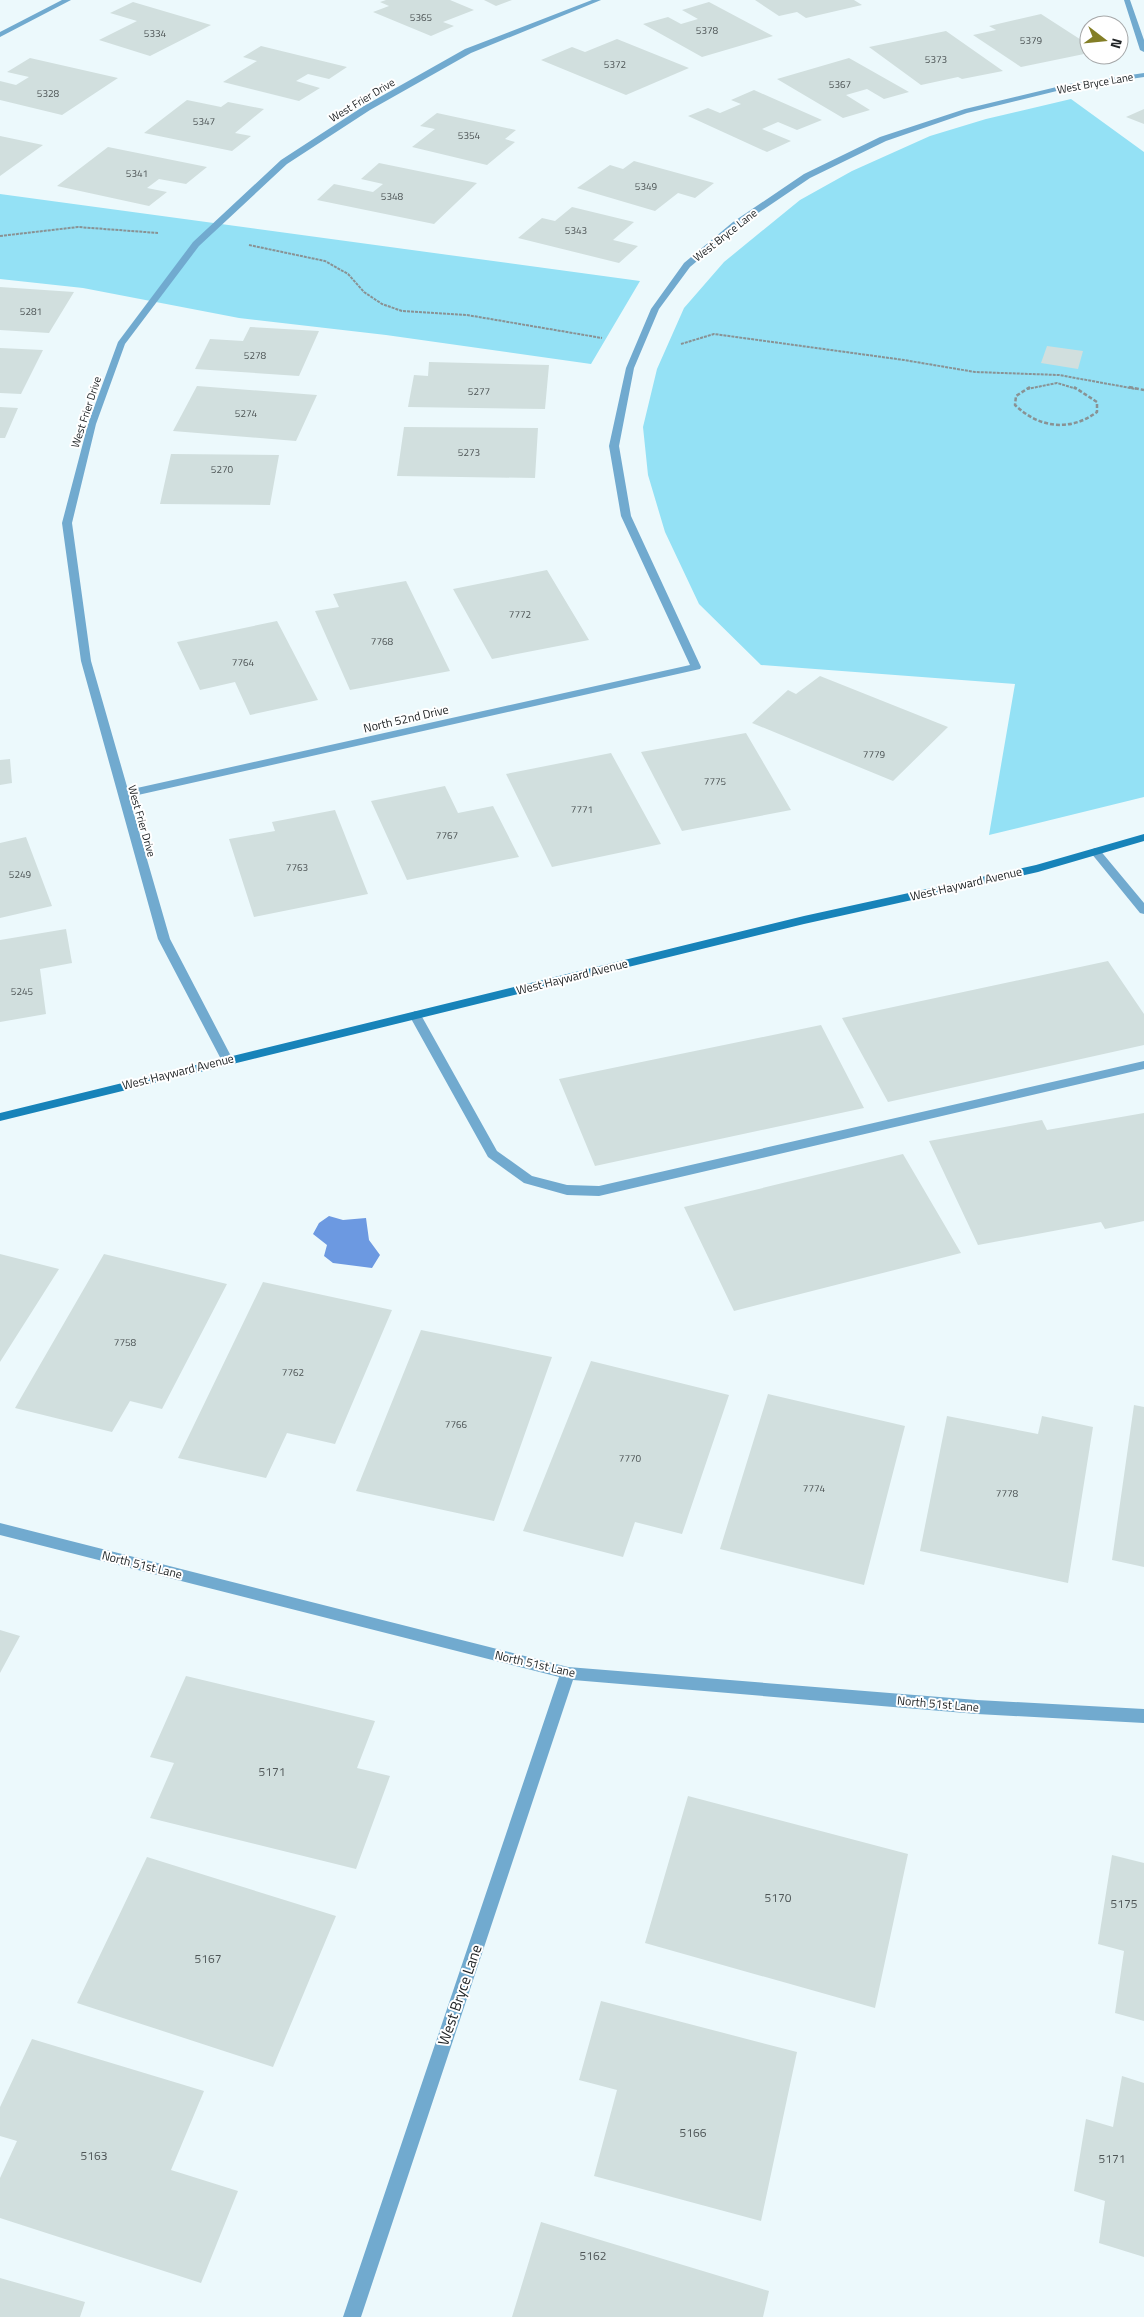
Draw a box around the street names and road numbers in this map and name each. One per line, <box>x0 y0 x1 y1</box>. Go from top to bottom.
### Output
street label: West Bryce Lane <box>1056 68 1135 98</box>
street label: West Frier Drive <box>326 74 398 126</box>
street label: West Bryce Lane <box>690 205 761 265</box>
street label: West Frier Drive <box>67 374 105 450</box>
street label: North 52nd Drive <box>361 699 450 738</box>
street label: West Frier Drive <box>124 783 160 859</box>
street label: West Hayward Avenue <box>908 861 1024 906</box>
street label: West Hayward Avenue <box>514 953 630 1000</box>
street label: West Hayward Avenue <box>120 1048 236 1095</box>
street label: North 51st Lane <box>100 1545 184 1584</box>
street label: North 51st Lane <box>493 1645 577 1682</box>
street label: North 51st Lane <box>896 1690 980 1717</box>
street label: West Bryce Lane <box>432 1941 488 2048</box>

